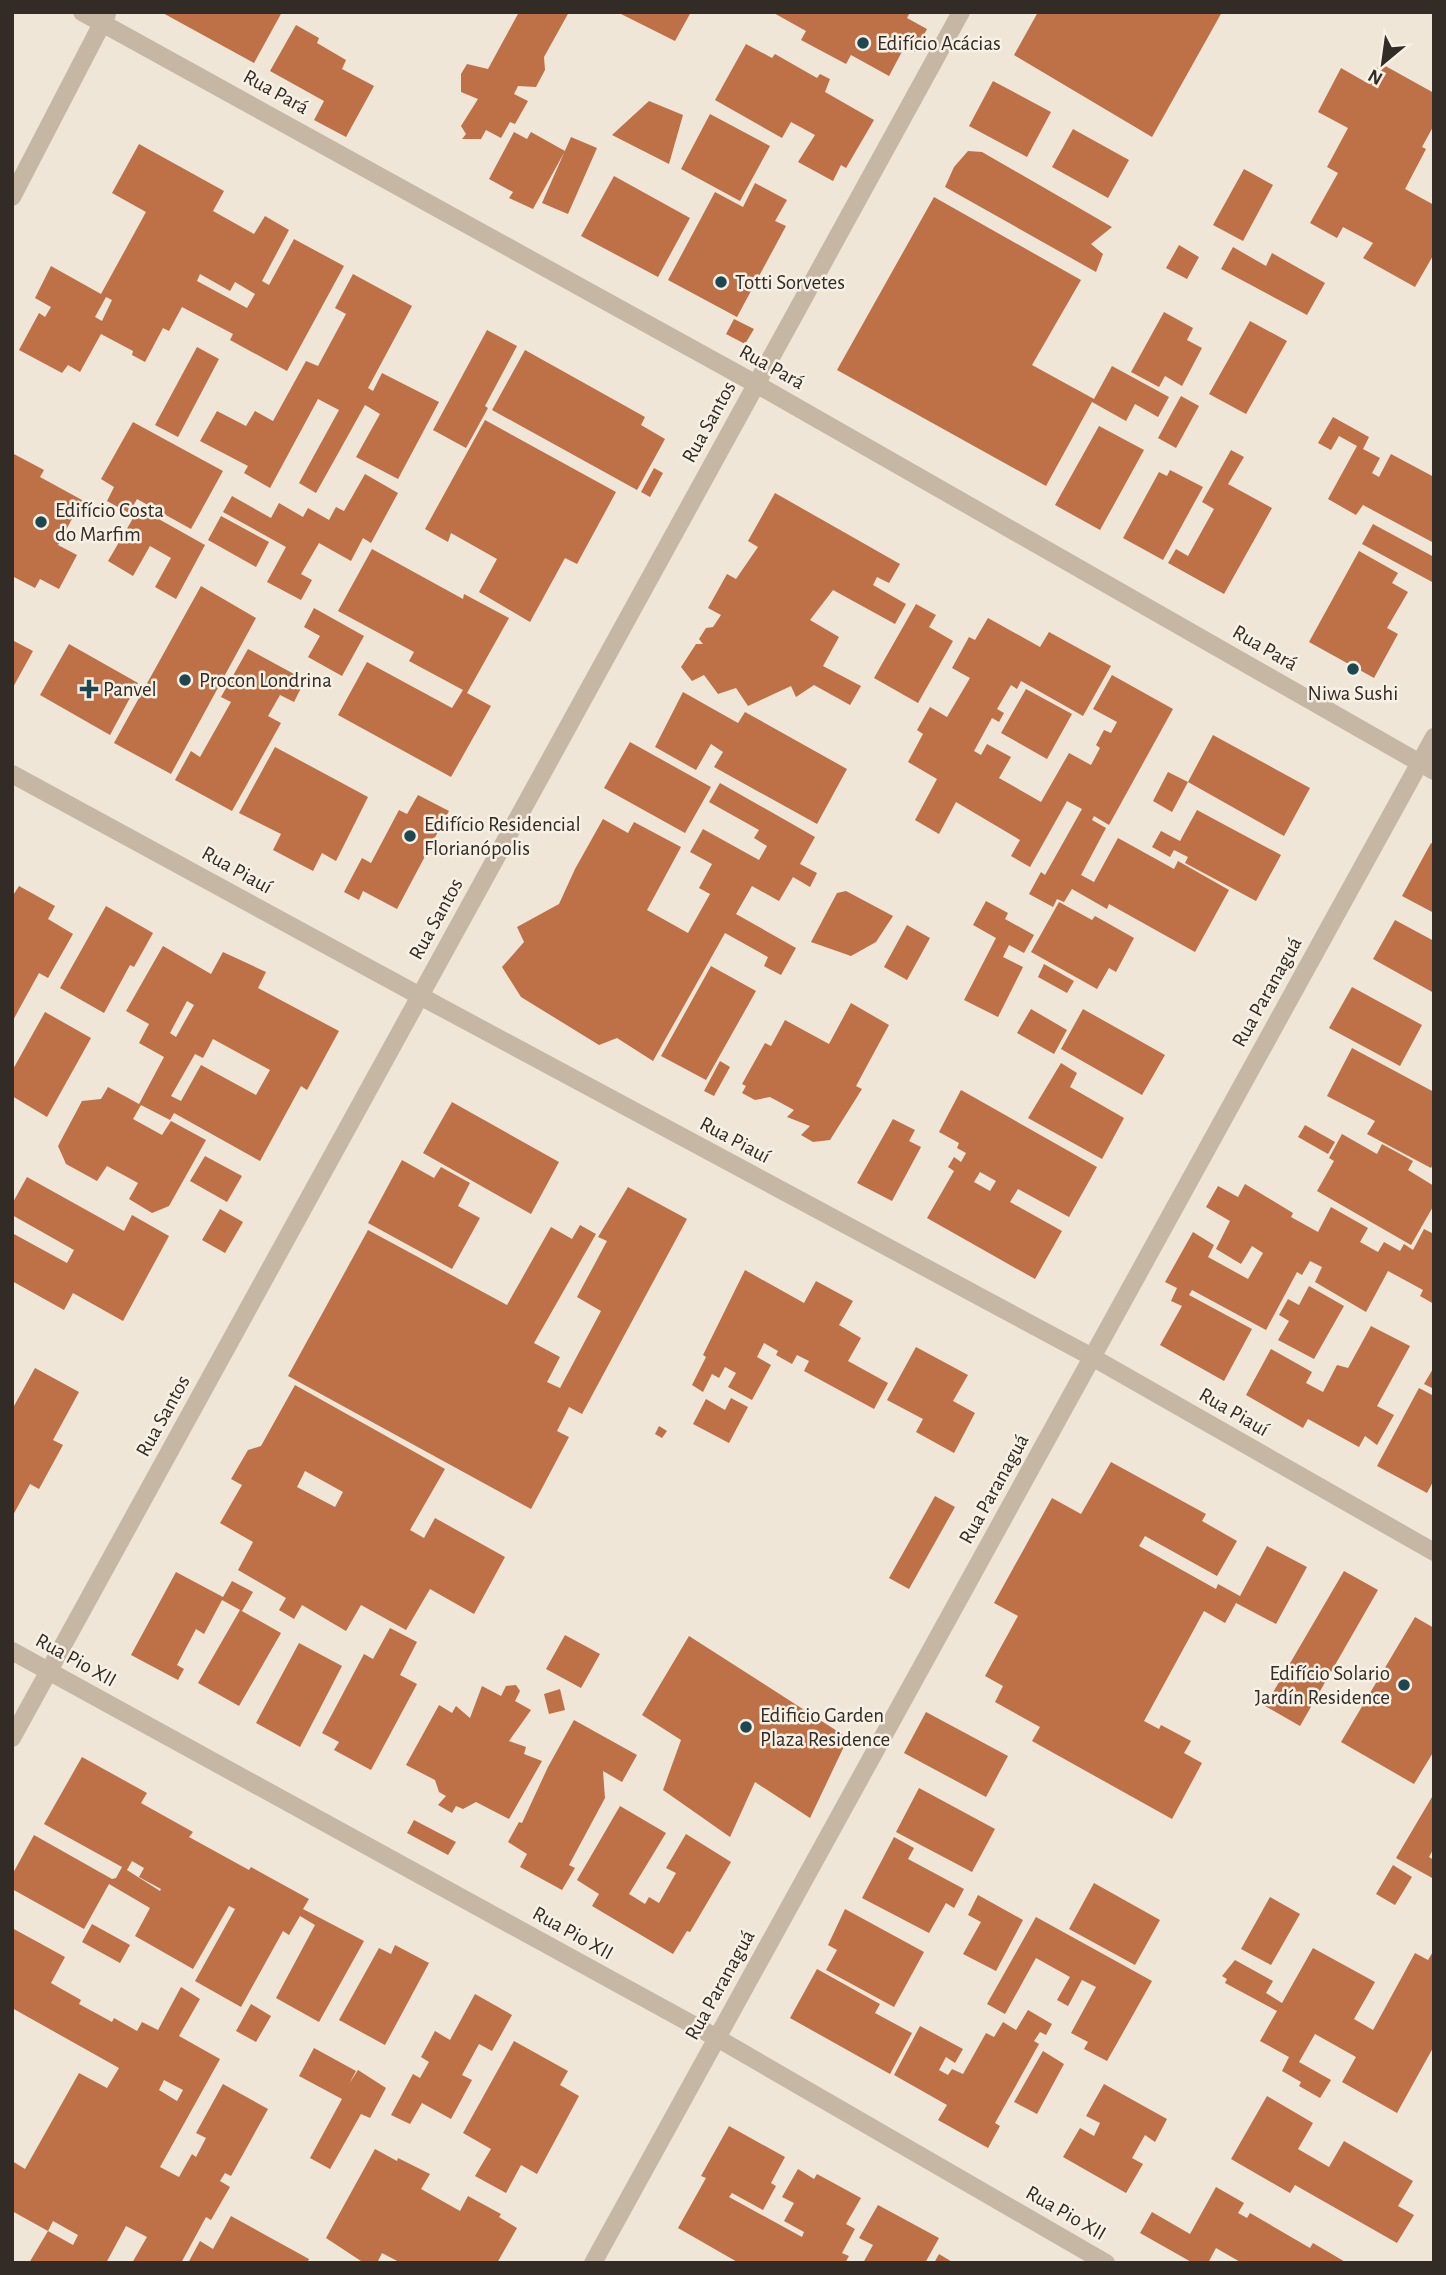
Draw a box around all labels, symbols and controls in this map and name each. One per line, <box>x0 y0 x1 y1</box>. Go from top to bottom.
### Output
north arrow <box>1348 28 1418 98</box>
place label: Edifício Acácias <box>877 33 1001 54</box>
marker: Edifício Acácias <box>855 35 871 51</box>
text: N <box>1365 65 1386 88</box>
street label: Rua Pará <box>240 66 313 119</box>
place label: Totti Sorvetes <box>735 272 845 293</box>
marker: Totti Sorvetes <box>713 274 729 290</box>
street label: Rua Pará <box>736 341 809 394</box>
street label: Rua Santos <box>678 378 740 466</box>
place label: Edifício Costa do Marfim <box>55 500 164 545</box>
marker: Edifício Costa do Marfim <box>33 514 49 530</box>
street label: Rua Pará <box>1229 621 1301 675</box>
marker: Niwa Sushi <box>1345 661 1361 677</box>
place label: Procon Londrina <box>199 670 332 691</box>
marker: Procon Londrina <box>177 672 193 688</box>
place label: Panvel <box>103 679 157 700</box>
marker: Panvel <box>81 681 97 697</box>
place label: Niwa Sushi <box>1308 683 1398 704</box>
place label: Edifício Residencial Florianópolis <box>424 814 581 859</box>
marker: Edifício Residencial Florianópolis <box>402 828 418 844</box>
street label: Rua Piauí <box>198 842 276 898</box>
street label: Rua Santos <box>405 875 467 963</box>
street label: Rua Paranaguá <box>1228 933 1306 1051</box>
street label: Rua Piauí <box>696 1113 775 1168</box>
street label: Rua Santos <box>132 1372 194 1460</box>
street label: Rua Piauí <box>1196 1384 1273 1441</box>
street label: Rua Paranaguá <box>955 1430 1033 1548</box>
street label: Rua Pio XII <box>32 1629 120 1691</box>
place label: Edifício Solario Jardín Residence <box>1255 1663 1390 1708</box>
marker: Edifício Solario Jardín Residence <box>1396 1677 1412 1693</box>
place label: Edificio Garden Plaza Residence <box>760 1705 890 1750</box>
marker: Edificio Garden Plaza Residence <box>738 1719 754 1735</box>
street label: Rua Pio XII <box>529 1902 617 1964</box>
street label: Rua Paranaguá <box>681 1926 759 2044</box>
street label: Rua Pio XII <box>1022 2182 1110 2244</box>

